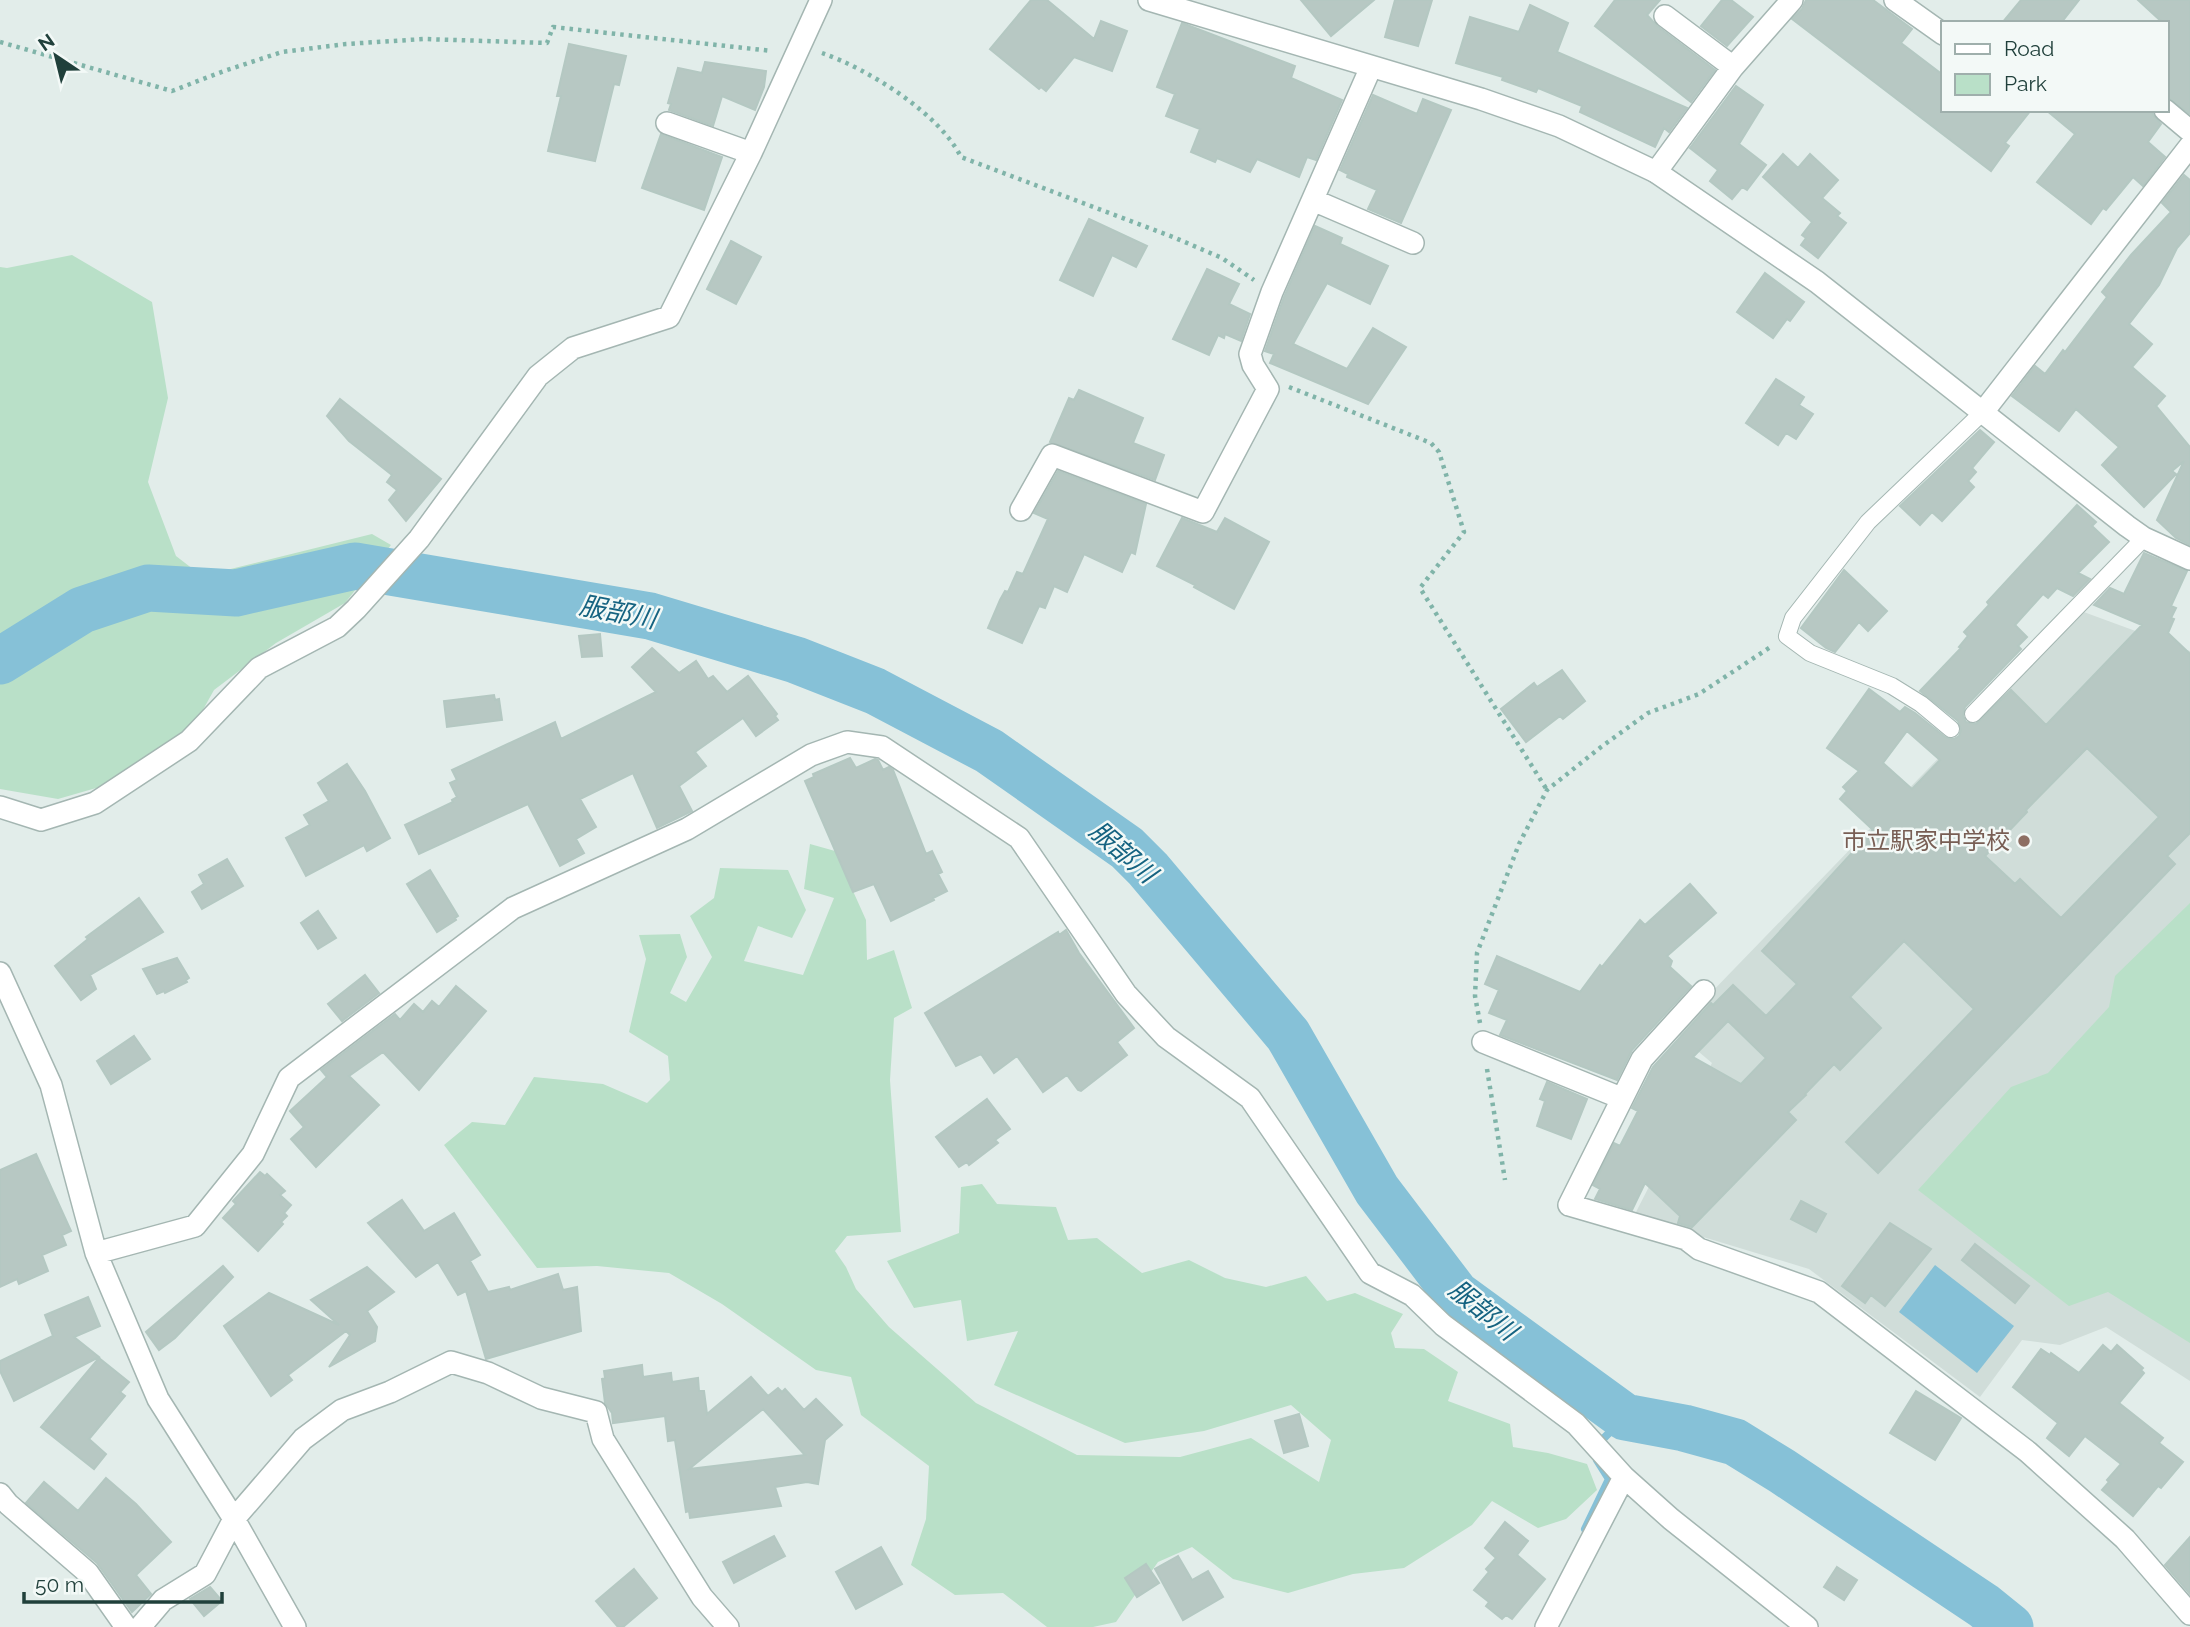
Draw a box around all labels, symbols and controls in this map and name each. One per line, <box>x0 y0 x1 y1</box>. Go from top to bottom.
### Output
north arrow <box>21 21 91 91</box>
legend <box>1941 21 2169 112</box>
text: N <box>34 29 58 55</box>
text: Road <box>2004 36 2054 61</box>
text: Park <box>2004 71 2047 96</box>
water label: 服部川 <box>577 590 662 635</box>
water label: 服部川 <box>1084 815 1165 891</box>
place label: 市立駅家中学校 <box>1842 826 2010 855</box>
marker: 市立駅家中学校 <box>2016 833 2032 849</box>
water label: 服部川 <box>1443 1274 1525 1348</box>
scale bar <box>24 1560 222 1604</box>
text: 50 m <box>35 1572 84 1597</box>

